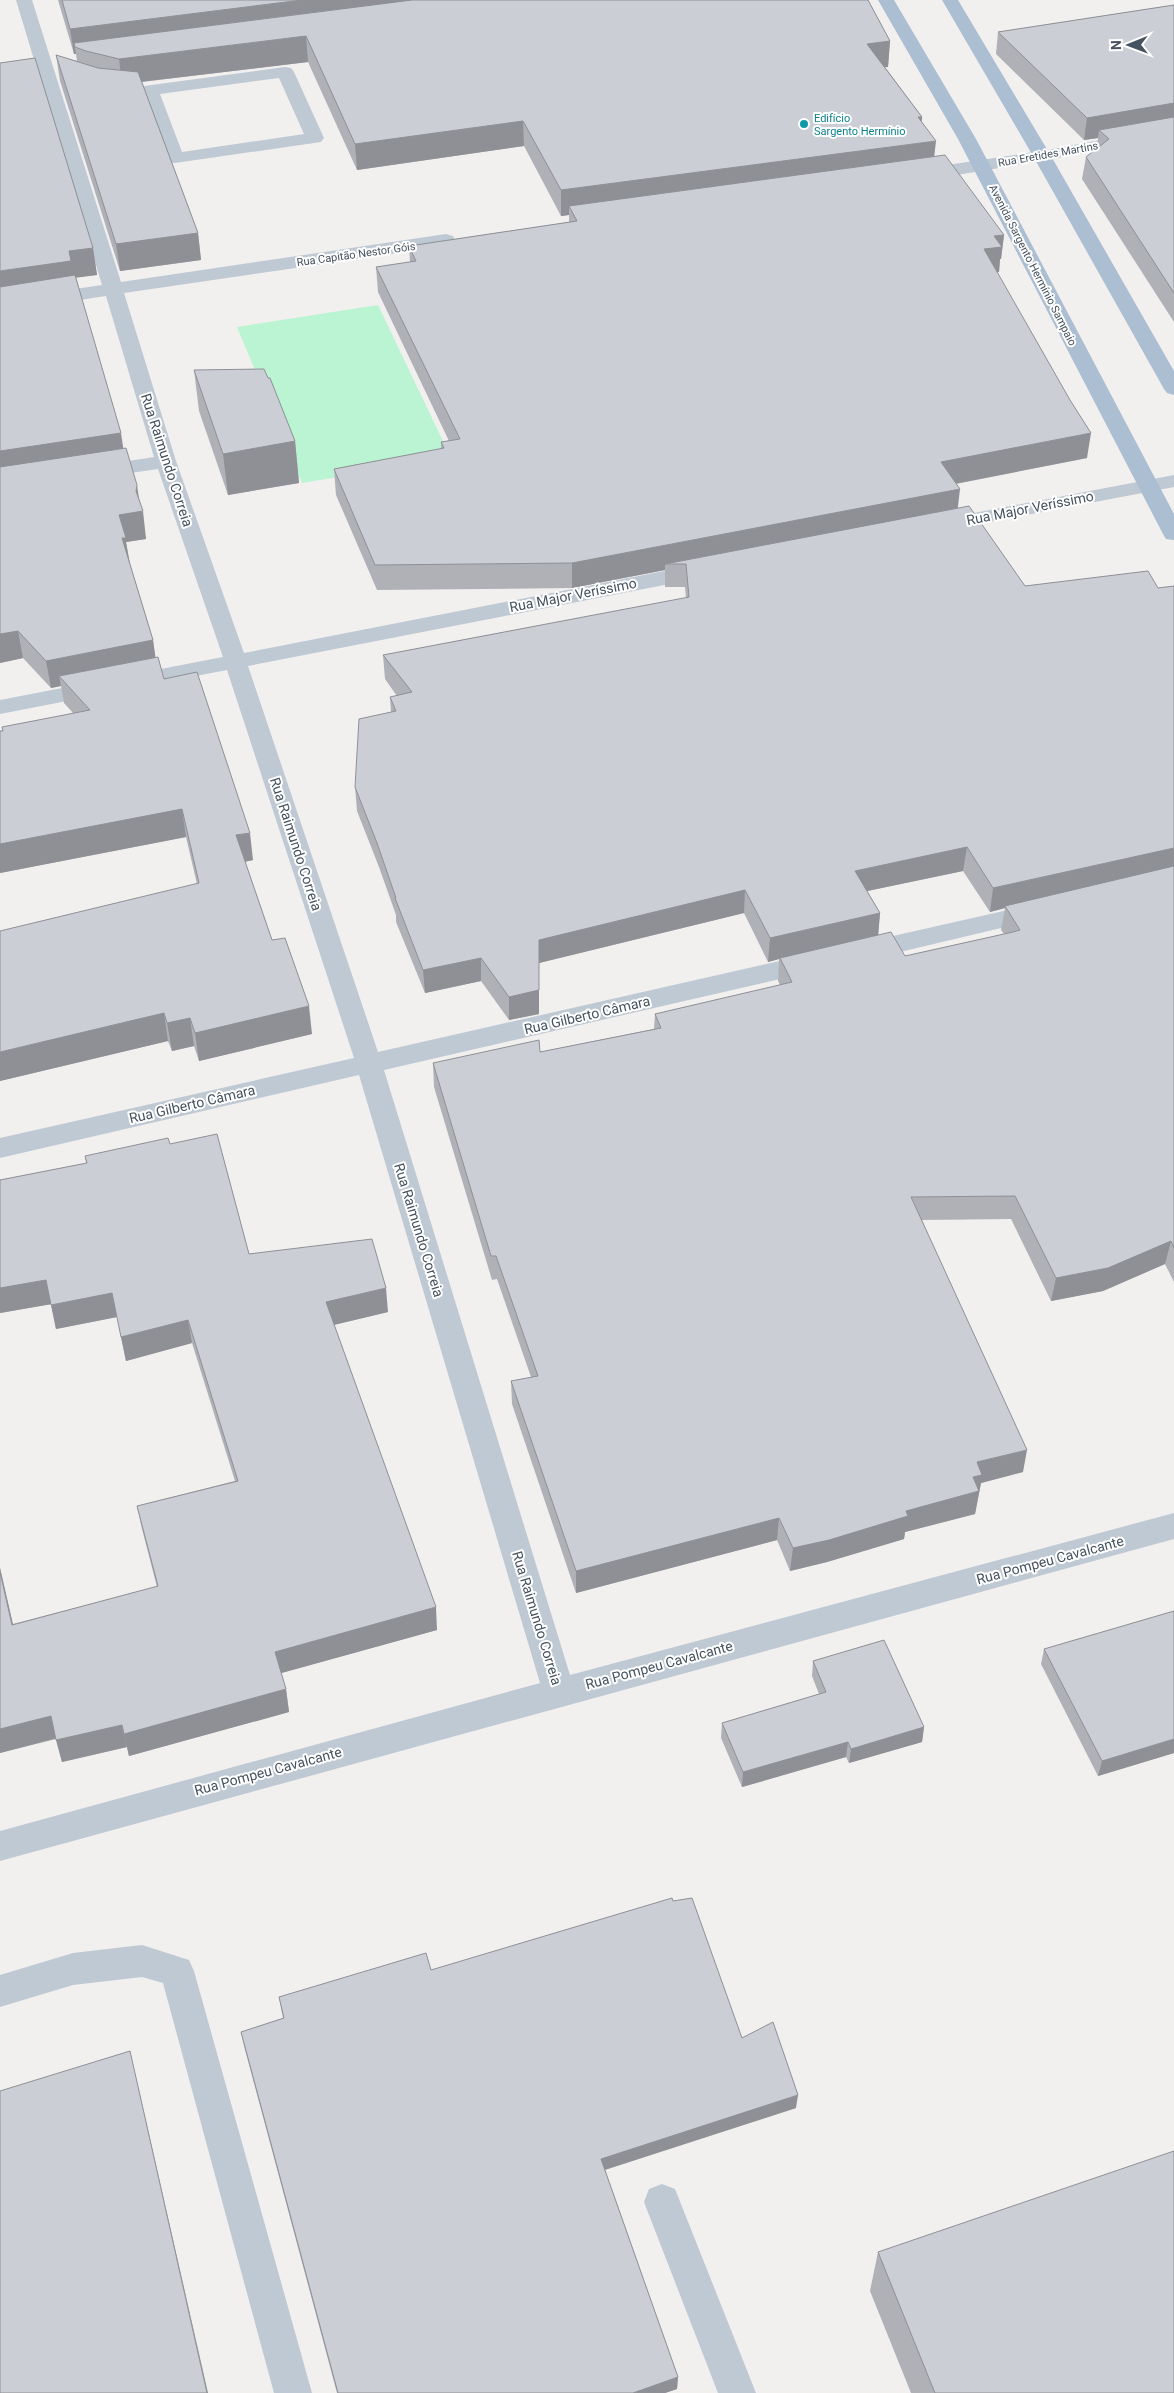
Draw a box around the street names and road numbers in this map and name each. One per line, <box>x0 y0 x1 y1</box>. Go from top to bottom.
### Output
street label: Rua Eretides Martins <box>997 139 1100 170</box>
street label: Avenida Sargento Hermínio Sampaio <box>986 182 1079 348</box>
street label: Rua Capitão Nestor Góis <box>296 240 417 269</box>
street label: Rua Raimundo Correia <box>138 391 196 529</box>
street label: Rua Major Veríssimo <box>965 488 1095 528</box>
street label: Rua Major Veríssimo <box>508 575 638 615</box>
street label: Rua Raimundo Correia <box>267 775 325 913</box>
street label: Rua Gilberto Câmara <box>522 993 652 1037</box>
street label: Rua Gilberto Câmara <box>127 1082 257 1126</box>
street label: Rua Raimundo Correia <box>391 1161 447 1299</box>
street label: Rua Pompeu Cavalcante <box>975 1533 1125 1587</box>
street label: Rua Raimundo Correia <box>509 1549 565 1687</box>
street label: Rua Pompeu Cavalcante <box>584 1638 734 1692</box>
street label: Rua Pompeu Cavalcante <box>193 1744 343 1798</box>

